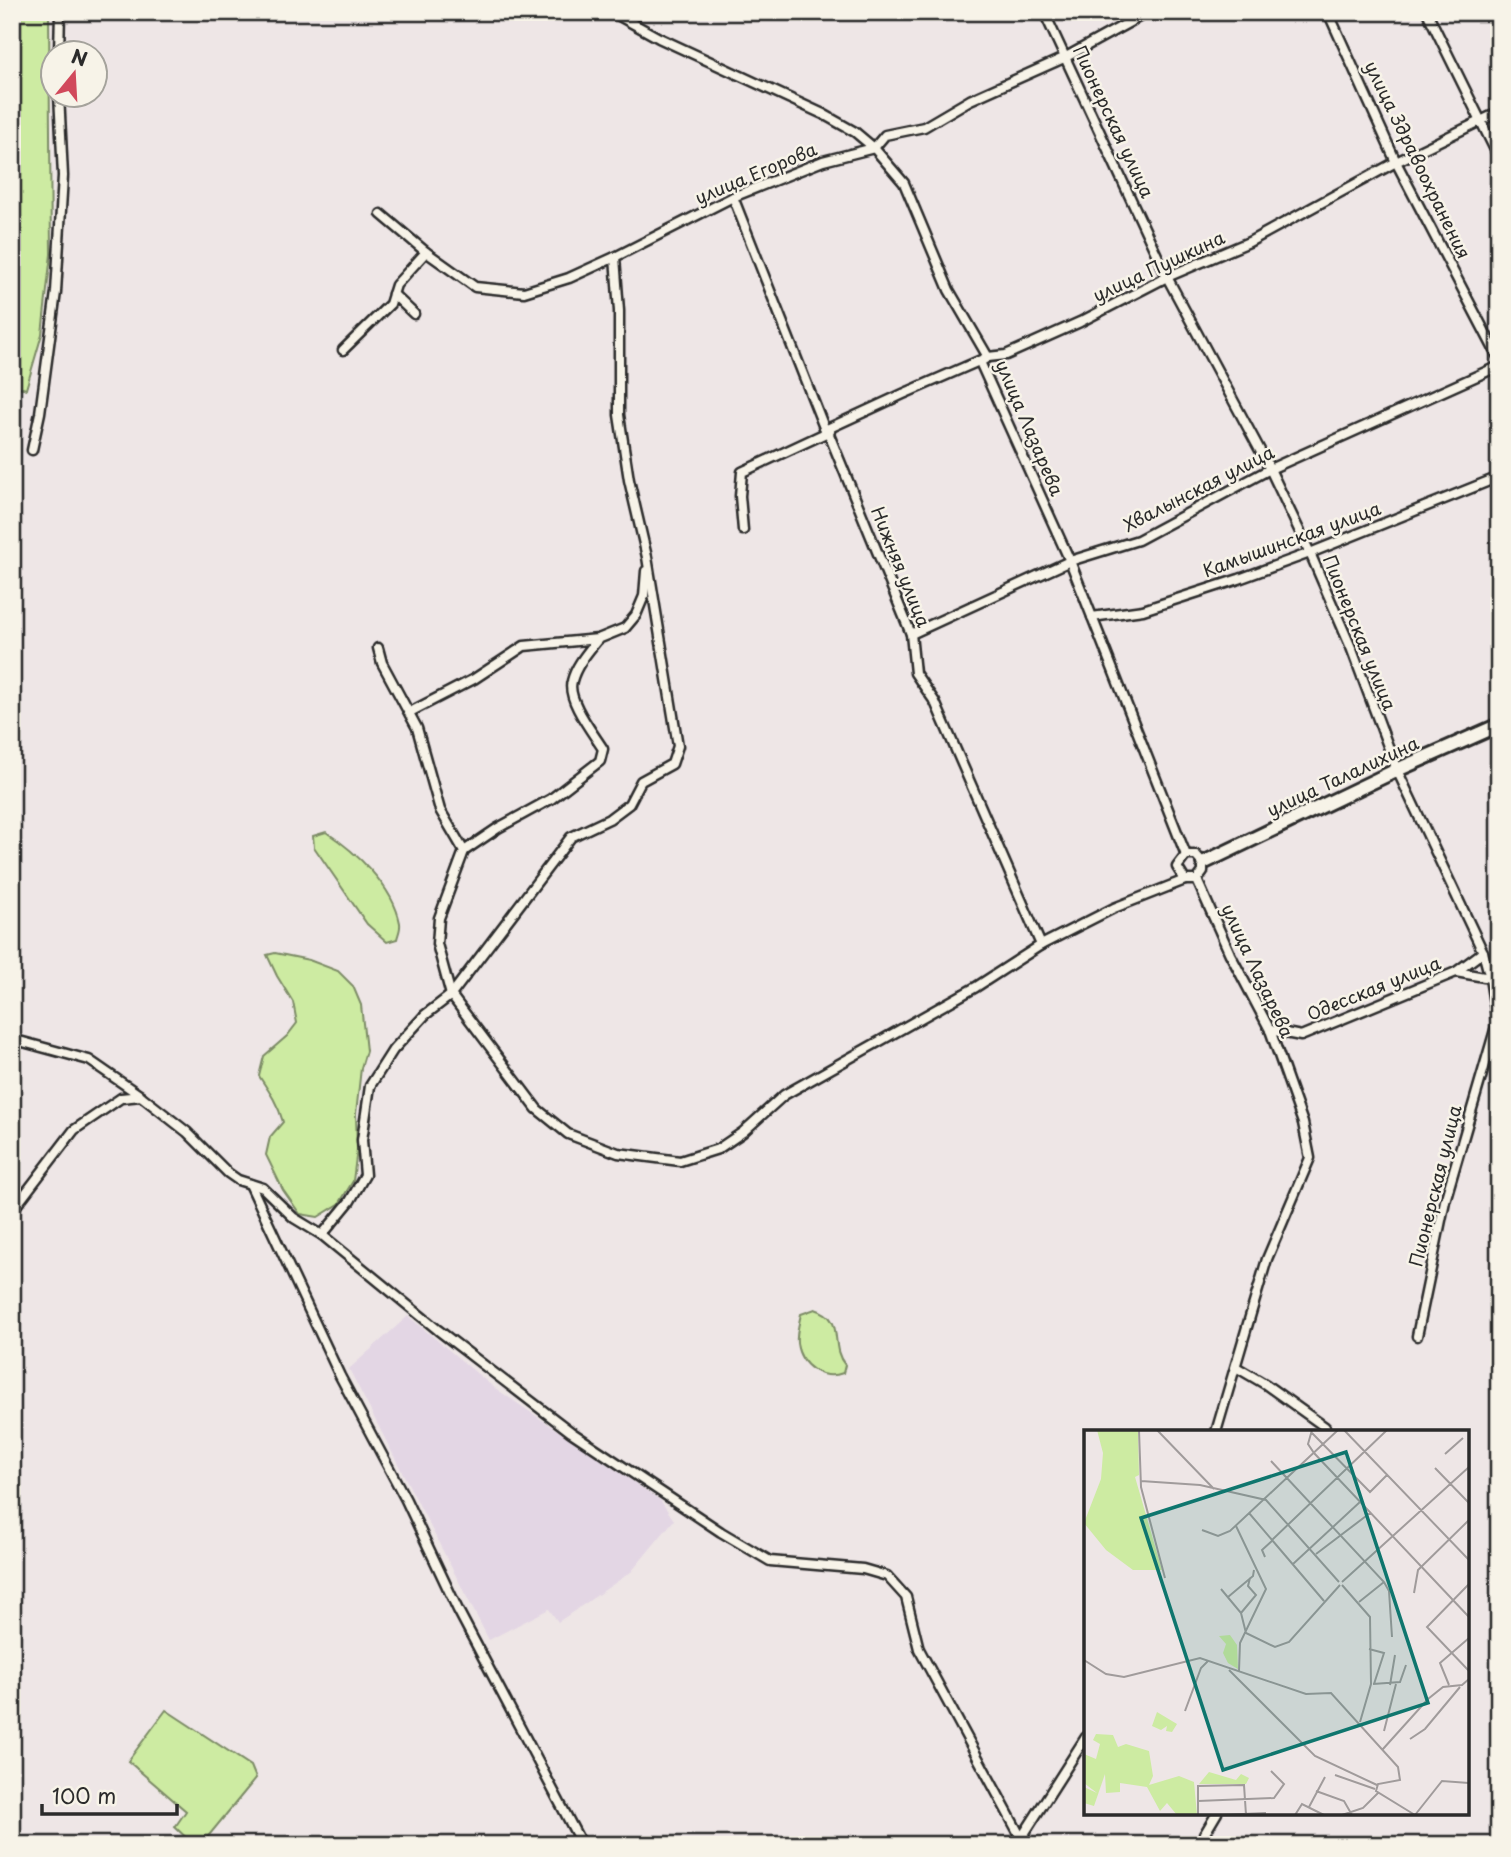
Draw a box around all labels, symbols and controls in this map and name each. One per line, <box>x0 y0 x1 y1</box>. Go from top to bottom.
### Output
north arrow <box>38 38 108 108</box>
text: N <box>68 41 91 73</box>
street label: Пионерская улица <box>1067 41 1162 203</box>
street label: улица Здравоохранения <box>1359 56 1478 263</box>
street label: улица Егорова <box>690 134 821 210</box>
street label: улица Пушкина <box>1088 223 1229 308</box>
street label: улица Лазарева <box>990 355 1072 500</box>
street label: Хвалынская улица <box>1118 438 1279 538</box>
street label: Камышинская улица <box>1199 494 1385 583</box>
street label: Нижняя улица <box>865 502 938 631</box>
street label: Пионерская улица <box>1317 551 1404 715</box>
street label: улица Талалихина <box>1262 728 1423 823</box>
street label: улица Лазарева <box>1215 899 1302 1043</box>
street label: Одесская улица <box>1303 948 1445 1027</box>
street label: Пионерская улица <box>1401 1101 1468 1269</box>
inset map <box>1084 1430 1469 1815</box>
scale bar <box>42 1773 177 1817</box>
text: 100 m <box>52 1779 116 1811</box>

